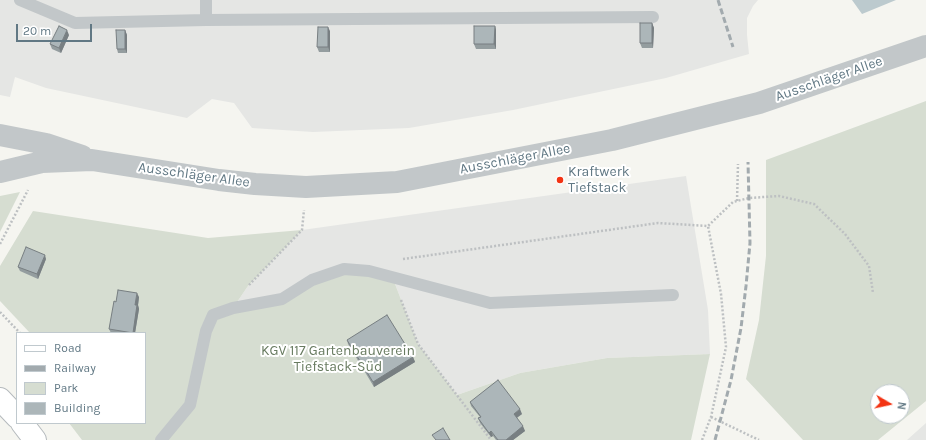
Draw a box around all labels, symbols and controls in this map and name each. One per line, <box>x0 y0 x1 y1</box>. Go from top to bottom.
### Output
scale bar <box>18 16 94 42</box>
text: 20 m <box>23 24 51 38</box>
street label: Ausschläger Allee <box>773 53 885 105</box>
street label: Ausschläger Allee <box>458 140 572 178</box>
street label: Ausschläger Allee <box>137 159 251 191</box>
place label: Kraftwerk Tiefstack <box>568 164 630 196</box>
marker: Kraftwerk Tiefstack <box>555 175 565 185</box>
legend <box>16 332 146 424</box>
text: Road <box>54 341 82 355</box>
park label: KGV 117 Gartenbauverein Tiefstack-Süd <box>261 343 415 376</box>
text: Railway <box>54 361 96 375</box>
text: Park <box>54 381 78 395</box>
north arrow <box>870 384 910 424</box>
text: Building <box>54 401 100 415</box>
text: N <box>894 401 908 411</box>

